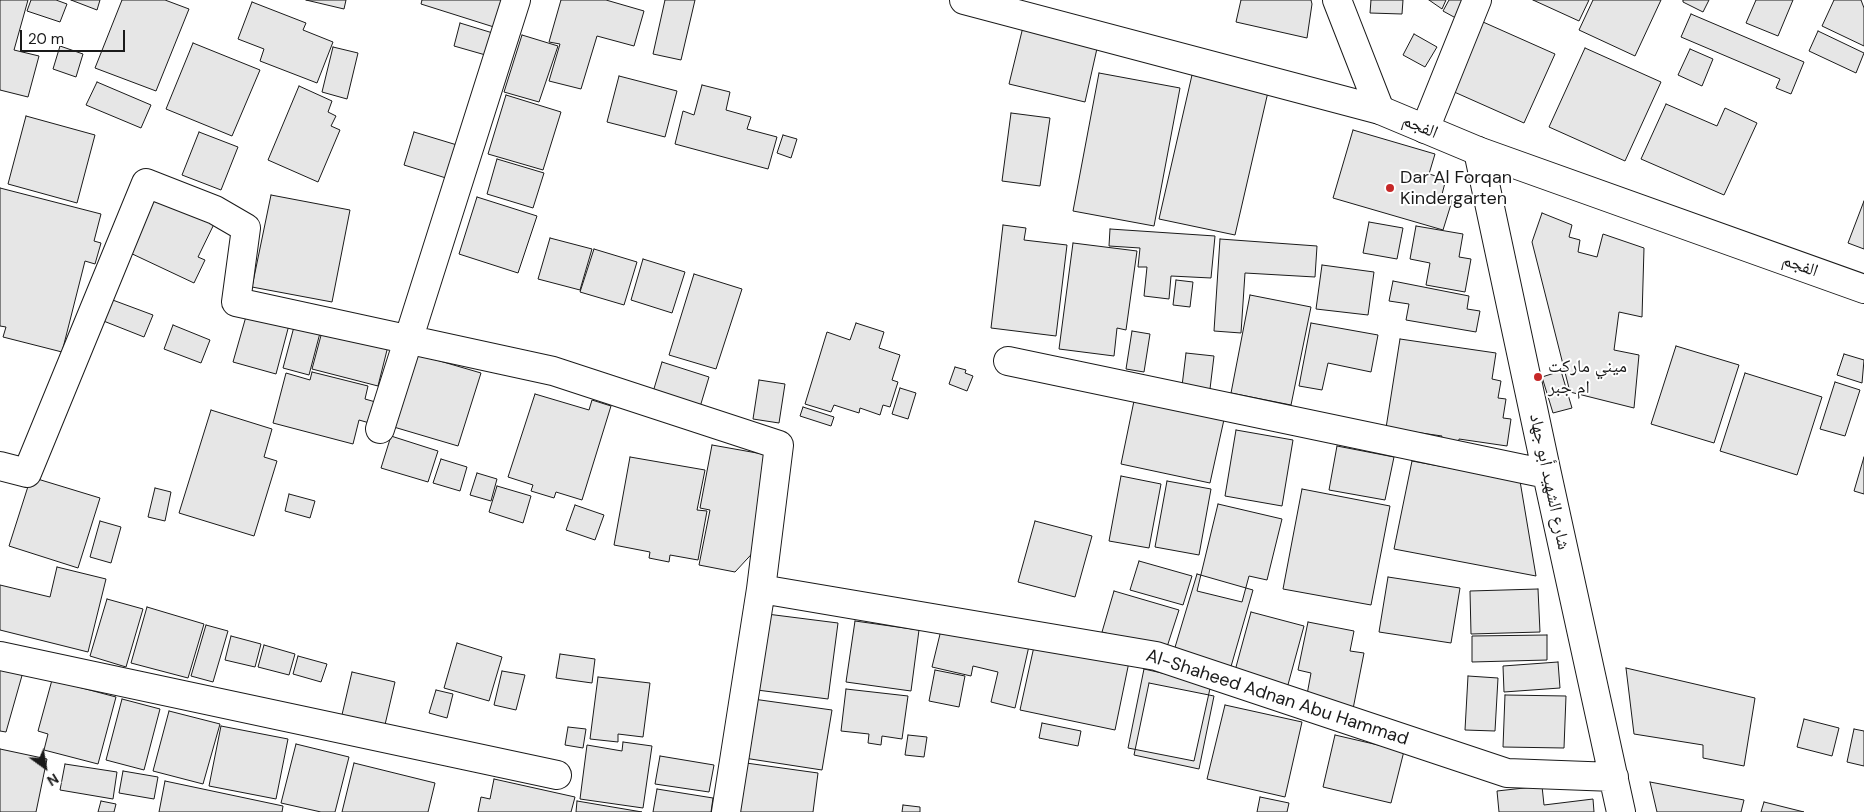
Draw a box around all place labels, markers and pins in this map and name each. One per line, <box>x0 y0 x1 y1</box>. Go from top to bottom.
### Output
place label: Dar Al Forqan Kindergarten <box>1400 167 1512 210</box>
marker: Dar Al Forqan Kindergarten <box>1384 182 1396 194</box>
place label: ميني ماركت ام جبر <box>1548 356 1627 398</box>
marker: ميني ماركت ام جبر <box>1532 371 1544 383</box>

